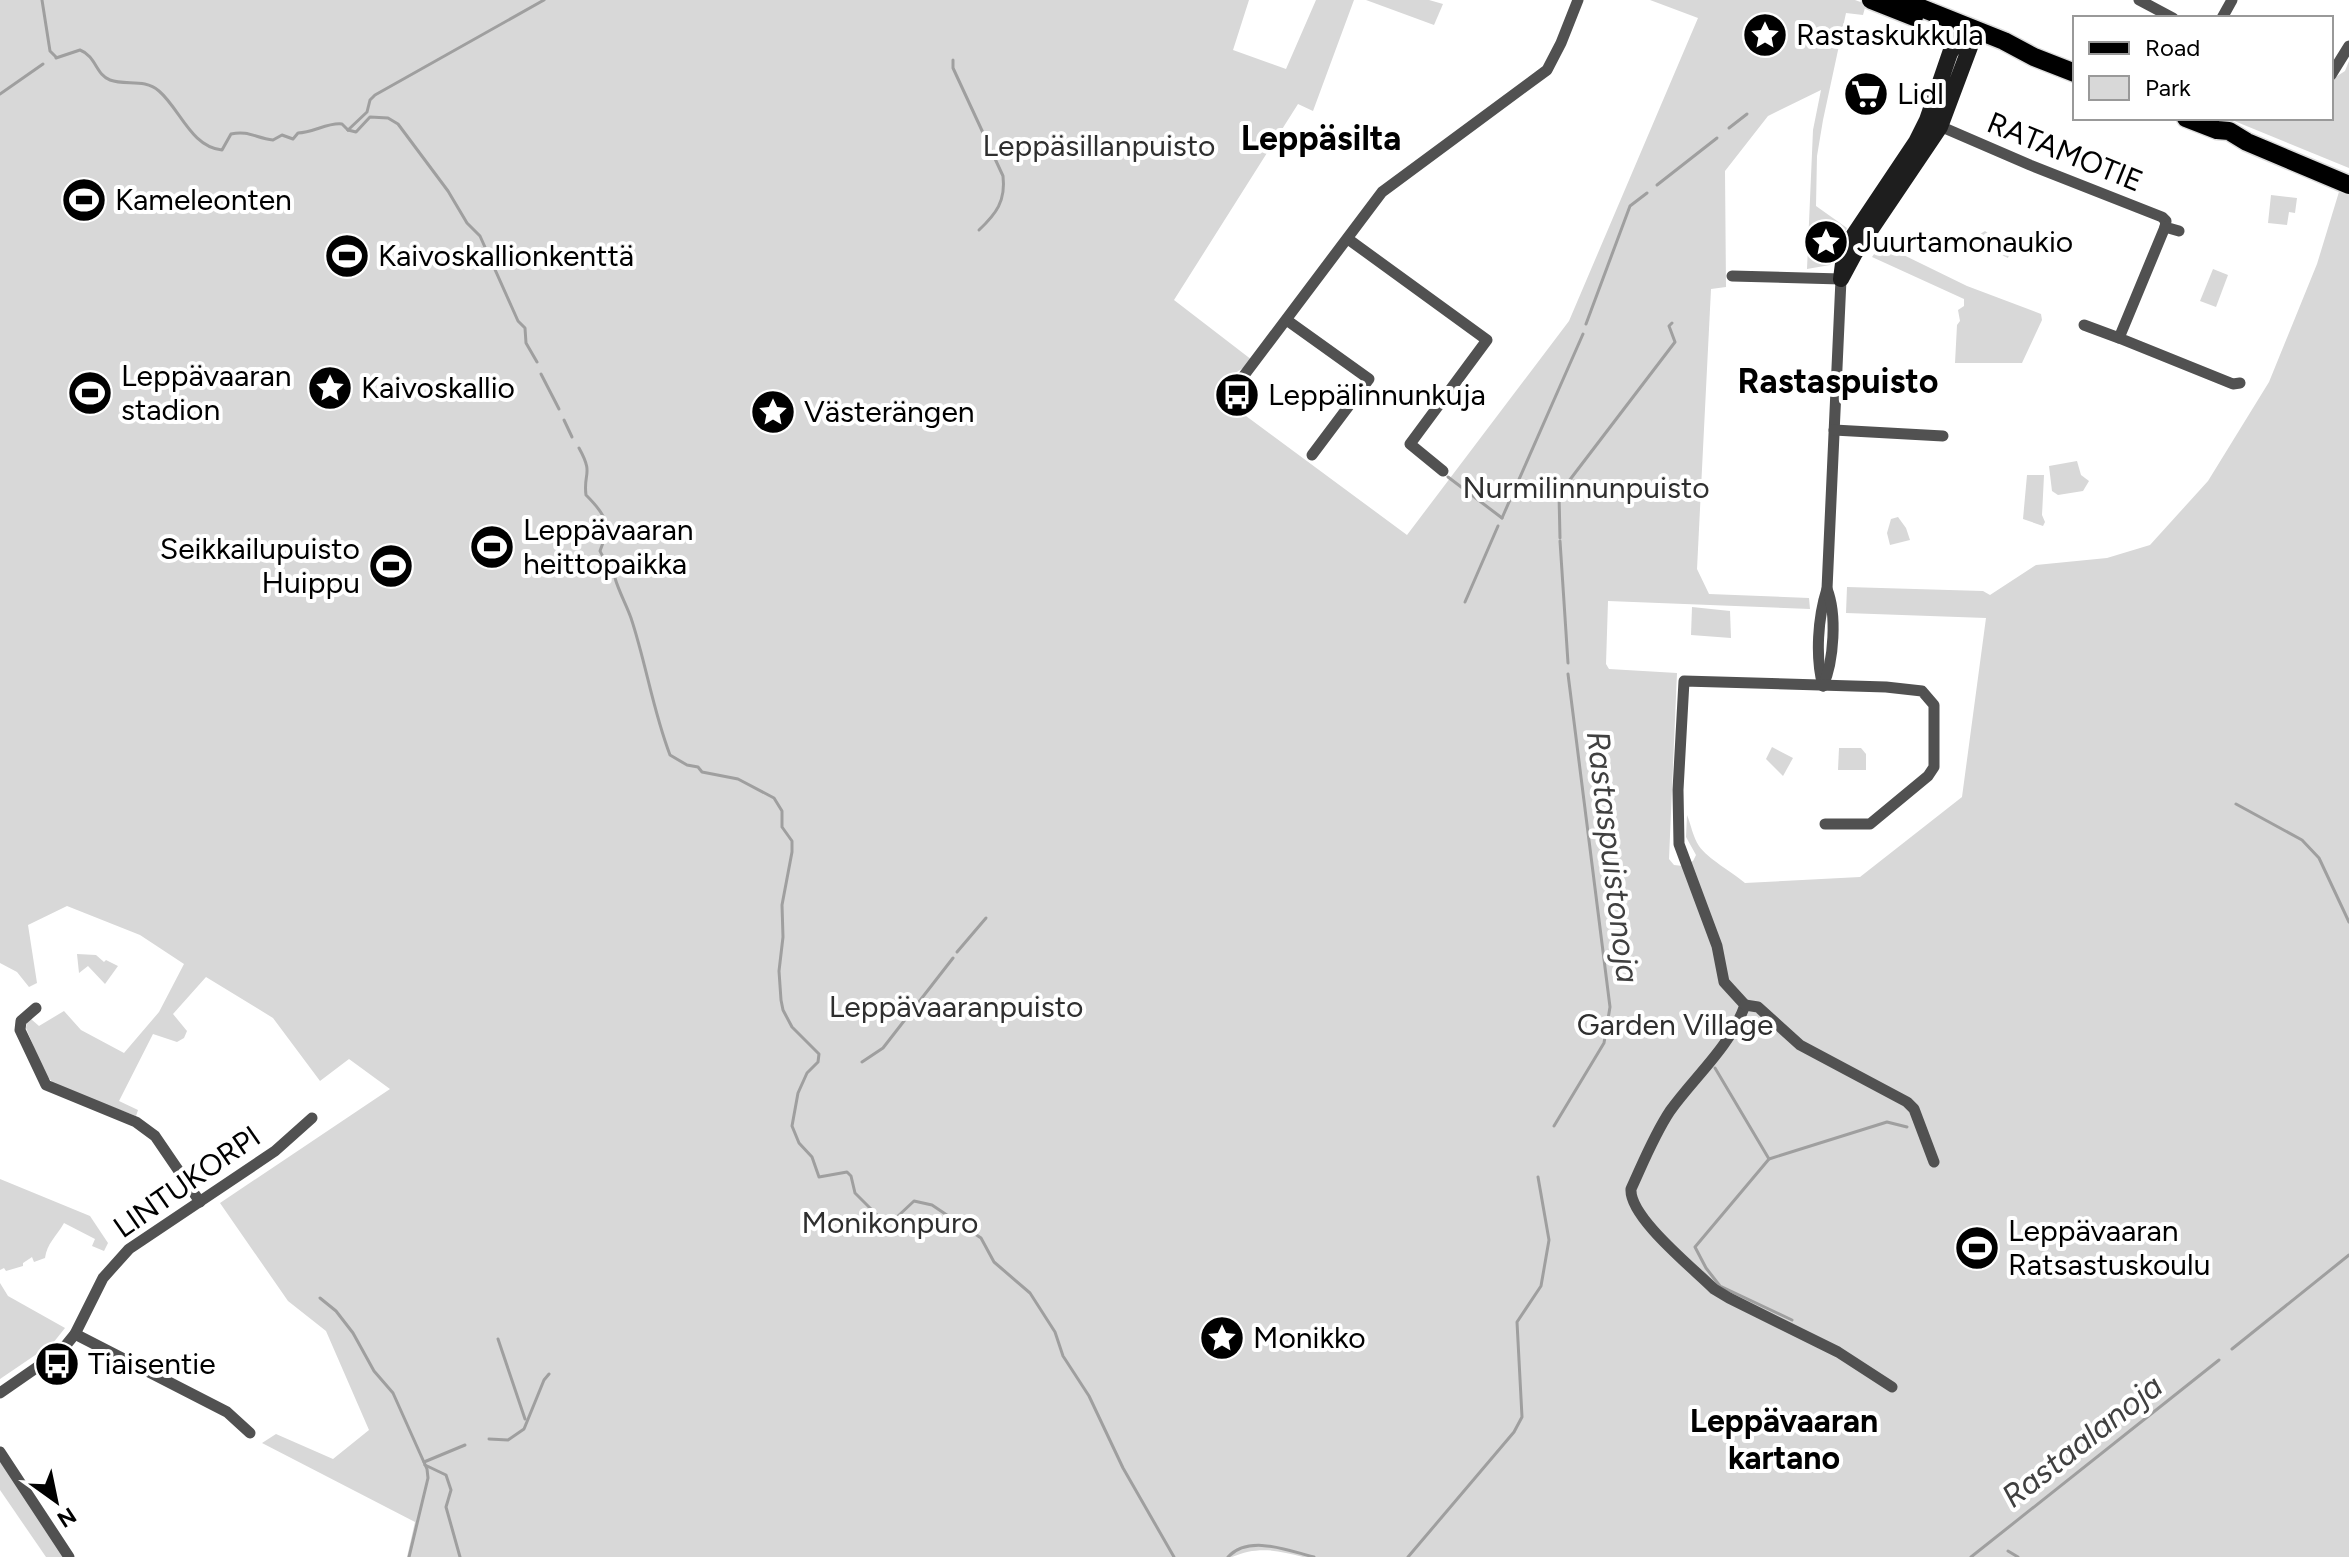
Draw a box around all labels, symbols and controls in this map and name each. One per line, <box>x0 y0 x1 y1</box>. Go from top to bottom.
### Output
place icon: Rastaskukkula <box>1741 11 1789 59</box>
place label: Rastaskukkula <box>1796 16 1984 53</box>
legend <box>2073 16 2333 120</box>
text: Road <box>2145 33 2200 62</box>
supermarket icon: Lidl <box>1842 70 1890 118</box>
text: Park <box>2145 73 2191 102</box>
place label: Lidl <box>1897 75 1944 112</box>
street label: RATAMOTIE <box>1982 104 2148 199</box>
district label: Leppäsilta <box>1241 118 1401 159</box>
park label: Leppäsillanpuisto <box>983 127 1215 164</box>
sports icon: Kameleonten <box>60 176 108 224</box>
place label: Kameleonten <box>115 181 292 218</box>
place icon: Juurtamonaukio <box>1802 218 1850 266</box>
place label: Juurtamonaukio <box>1857 223 2073 260</box>
sports icon: Kaivoskallionkenttä <box>323 232 371 280</box>
place label: Kaivoskallionkenttä <box>378 237 634 274</box>
place label: Leppävaaran stadion <box>121 357 292 428</box>
district label: Rastaspuisto <box>1738 361 1938 402</box>
place icon: Kaivoskallio <box>306 364 354 412</box>
sports icon: Leppävaaran stadion <box>66 369 114 417</box>
place label: Kaivoskallio <box>361 369 515 406</box>
bus stop icon: Leppälinnunkuja <box>1213 371 1261 419</box>
place label: Leppälinnunkuja <box>1268 376 1486 413</box>
place icon: Västerängen <box>749 388 797 436</box>
place label: Västerängen <box>804 393 975 430</box>
park label: Nurmilinnunpuisto <box>1462 469 1710 506</box>
place label: Leppävaaran heittopaikka <box>523 511 694 582</box>
sports icon: Leppävaaran heittopaikka <box>468 523 516 571</box>
place label: Seikkailupuisto Huippu <box>160 530 360 601</box>
sports icon: Seikkailupuisto Huippu <box>367 542 415 590</box>
water label: Rastaspuistonoja <box>1579 729 1647 985</box>
park label: Leppävaaranpuisto <box>829 988 1083 1025</box>
park label: Garden Village <box>1577 1006 1773 1043</box>
street label: LINTUKORPI <box>106 1118 267 1246</box>
park label: Monikonpuro <box>802 1204 978 1241</box>
place label: Leppävaaran Ratsastuskoulu <box>2008 1212 2210 1283</box>
sports icon: Leppävaaran Ratsastuskoulu <box>1953 1224 2001 1272</box>
place icon: Monikko <box>1198 1314 1246 1362</box>
place label: Monikko <box>1253 1319 1366 1356</box>
bus stop icon: Tiaisentie <box>33 1340 81 1388</box>
place label: Tiaisentie <box>88 1345 216 1382</box>
water label: Rastaalanoja <box>1994 1367 2170 1515</box>
district label: Leppävaaran kartano <box>1690 1402 1878 1477</box>
north arrow <box>16 1461 96 1541</box>
text: N <box>52 1501 81 1533</box>

